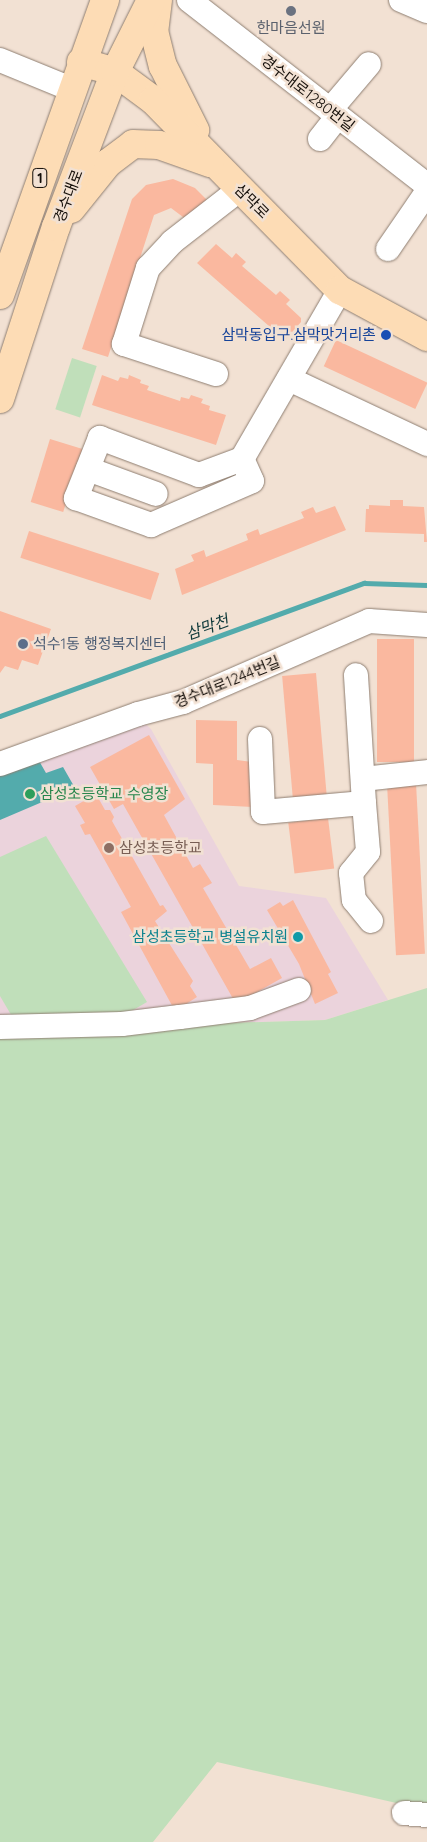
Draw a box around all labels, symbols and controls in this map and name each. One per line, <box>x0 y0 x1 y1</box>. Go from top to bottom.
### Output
marker: 한마음선원 <box>285 5 297 17</box>
place label: 한마음선원 <box>257 19 325 37</box>
street label: 경수대로1280번길 <box>258 51 358 135</box>
road number: 1 <box>31 167 49 190</box>
street label: 경수대로 <box>50 167 86 225</box>
street label: 삼막로 <box>231 180 273 222</box>
place label: 삼막동입구.삼막맛거리촌 <box>221 326 376 344</box>
marker: 삼막동입구.삼막맛거리촌 <box>380 329 392 341</box>
water label: 삼막천 <box>183 610 231 644</box>
place label: 석수1동 행정복지센터 <box>33 635 167 653</box>
marker: 석수1동 행정복지센터 <box>17 638 29 650</box>
street label: 경수대로1244번길 <box>172 653 282 711</box>
place label: 삼성초등학교 수영장 <box>40 785 168 803</box>
marker: 삼성초등학교 수영장 <box>24 788 36 800</box>
place label: 삼성초등학교 <box>119 839 202 857</box>
marker: 삼성초등학교 <box>103 842 115 854</box>
place label: 삼성초등학교 병설유치원 <box>132 928 288 946</box>
marker: 삼성초등학교 병설유치원 <box>292 931 304 943</box>

